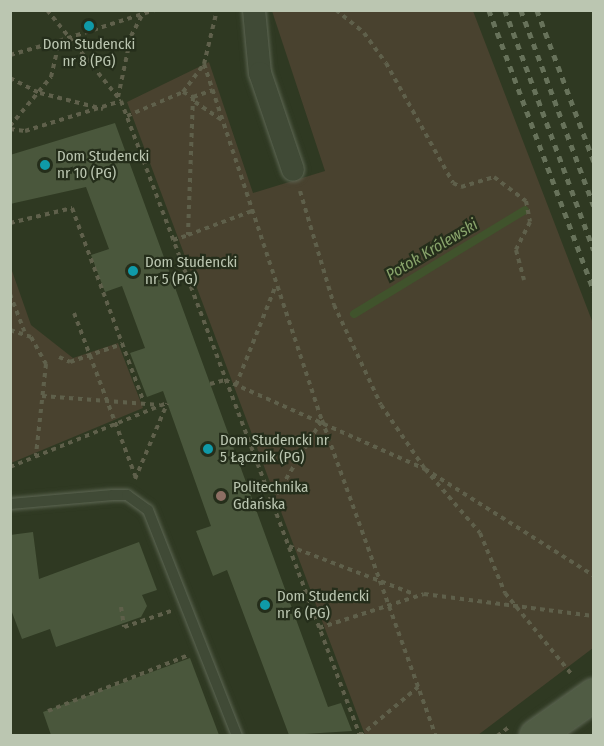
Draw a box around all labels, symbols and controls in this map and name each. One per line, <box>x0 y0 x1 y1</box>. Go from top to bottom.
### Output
marker: Dom Studencki nr 8 (PG) <box>82 19 96 33</box>
place label: Dom Studencki nr 8 (PG) <box>43 35 135 70</box>
place label: Dom Studencki nr 10 (PG) <box>57 147 149 182</box>
marker: Dom Studencki nr 10 (PG) <box>38 158 52 172</box>
water label: Potok Królewski <box>383 215 481 285</box>
place label: Dom Studencki nr 5 (PG) <box>145 253 237 288</box>
marker: Dom Studencki nr 5 (PG) <box>126 264 140 278</box>
place label: Dom Studencki nr 5 Łącznik (PG) <box>220 431 329 466</box>
marker: Dom Studencki nr 5 Łącznik (PG) <box>201 442 215 456</box>
place label: Politechnika Gdańska <box>233 478 308 513</box>
marker: Politechnika Gdańska <box>214 489 228 503</box>
place label: Dom Studencki nr 6 (PG) <box>277 587 369 622</box>
marker: Dom Studencki nr 6 (PG) <box>258 598 272 612</box>

